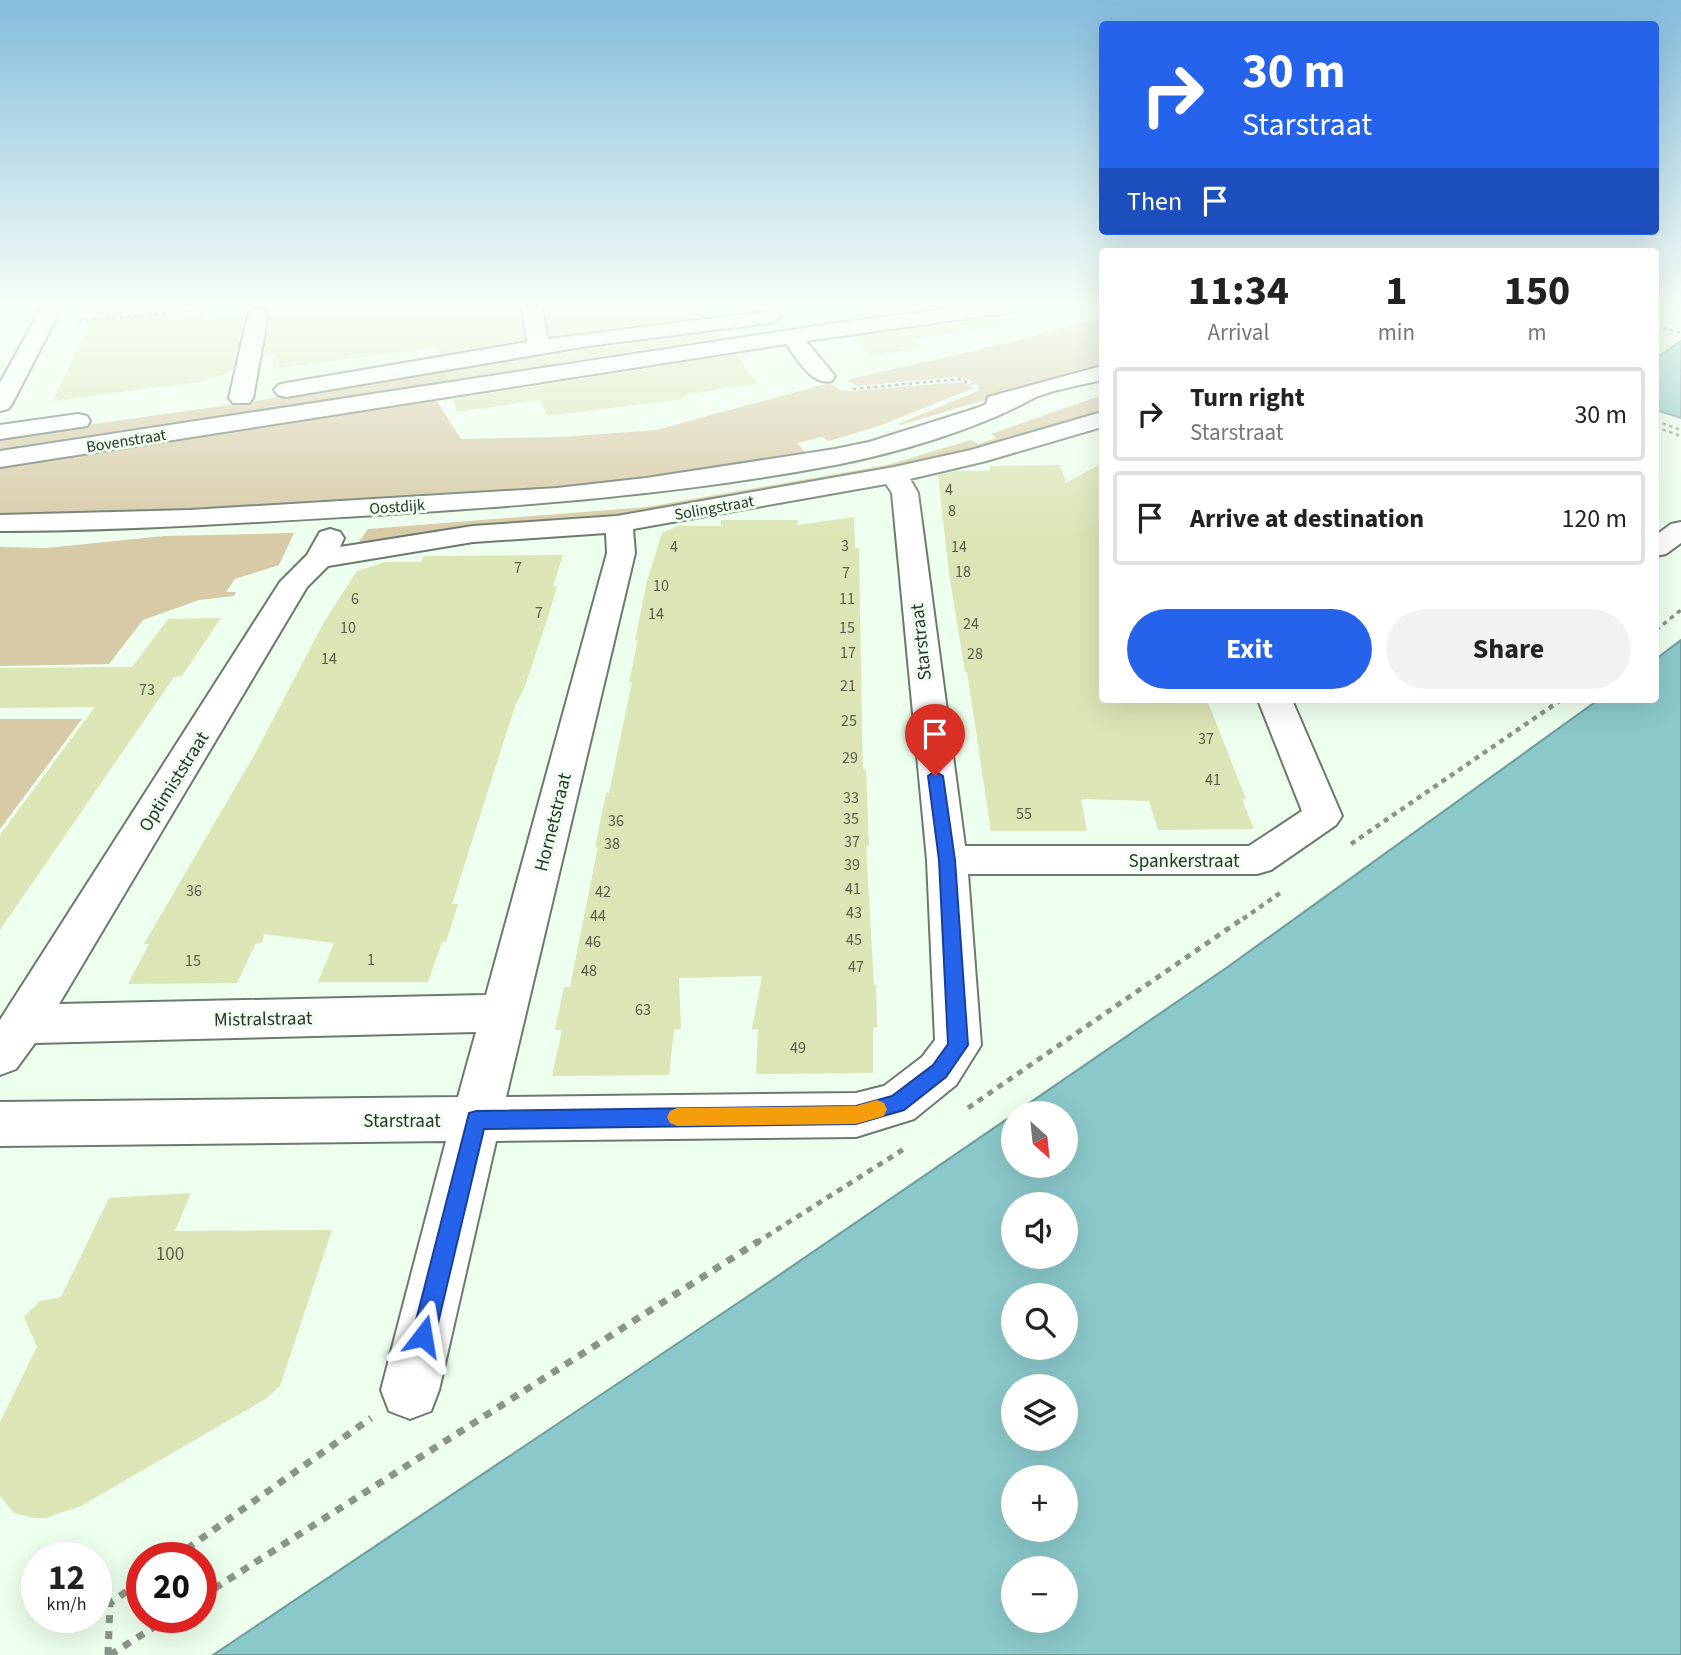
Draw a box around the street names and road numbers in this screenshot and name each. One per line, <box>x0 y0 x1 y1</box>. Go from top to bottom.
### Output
street label: Bovenstraat <box>85 424 168 458</box>
street label: Solingstraat <box>673 490 756 526</box>
street label: Oostdijk <box>369 494 426 520</box>
street label: Starstraat <box>904 601 939 682</box>
street label: Optimiststraat <box>133 726 216 837</box>
street label: Hornetstraat <box>528 770 579 874</box>
street label: Spankerstraat <box>1129 848 1240 875</box>
street label: Mistralstraat <box>214 1005 313 1034</box>
street label: Starstraat <box>363 1108 441 1135</box>

